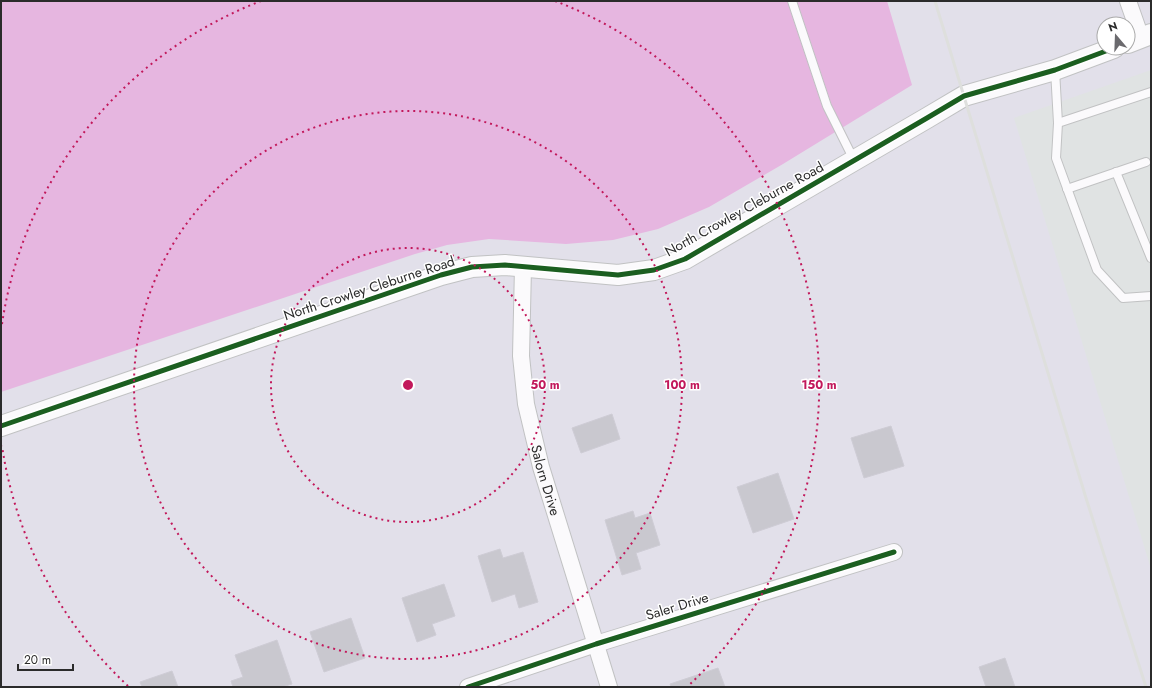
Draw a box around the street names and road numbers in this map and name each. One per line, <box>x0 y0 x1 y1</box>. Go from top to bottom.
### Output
street label: North Crowley Cleburne Road <box>661 157 827 261</box>
street label: North Crowley Cleburne Road <box>281 251 457 325</box>
street label: Salorn Drive <box>526 443 565 518</box>
street label: Saler Drive <box>643 587 711 625</box>

